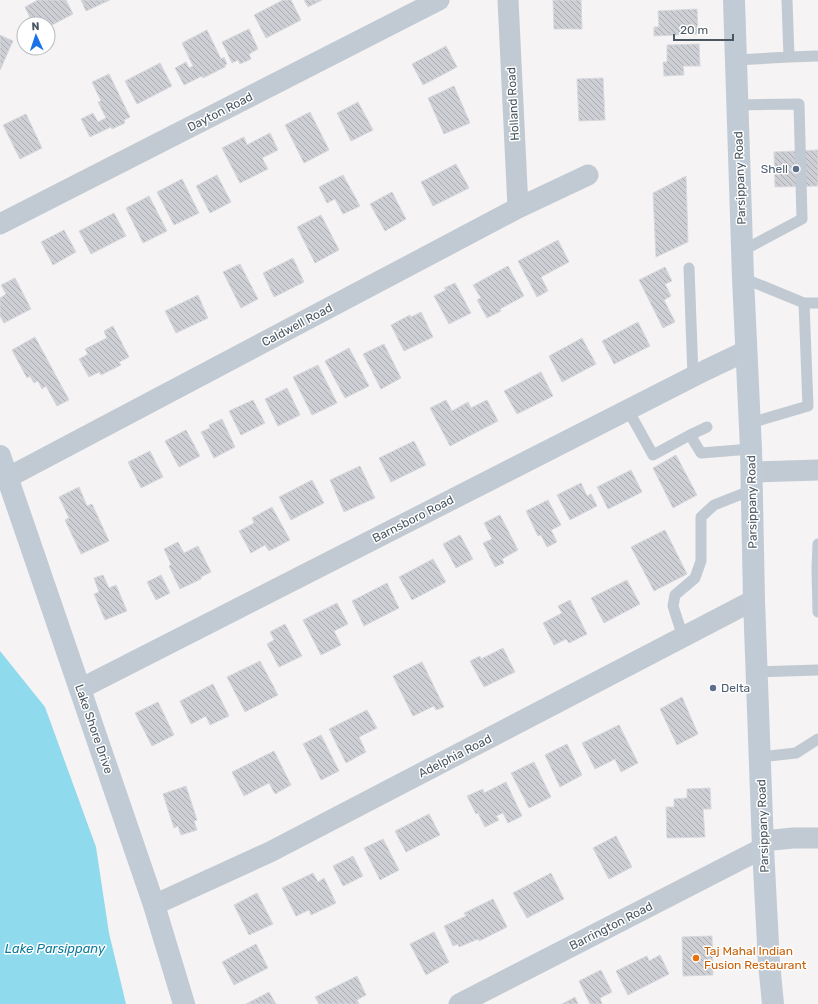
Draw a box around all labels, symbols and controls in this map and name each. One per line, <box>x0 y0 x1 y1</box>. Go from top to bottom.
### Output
north arrow <box>16 16 56 56</box>
scale bar <box>674 16 733 42</box>
text: N <box>31 20 40 33</box>
text: 20 m <box>680 23 708 37</box>
street label: Holland Road <box>504 67 522 141</box>
street label: Dayton Road <box>185 90 255 134</box>
street label: Parsippany Road <box>731 131 749 225</box>
place label: Shell <box>761 162 788 176</box>
marker: Shell <box>791 164 801 174</box>
street label: Caldwell Road <box>259 300 335 350</box>
street label: Parsippany Road <box>744 455 760 549</box>
street label: Barnsboro Road <box>370 492 456 546</box>
place label: Delta <box>721 681 750 695</box>
street label: Lake Shore Drive <box>72 682 116 776</box>
marker: Delta <box>708 683 718 693</box>
street label: Adelphia Road <box>416 732 494 780</box>
street label: Parsippany Road <box>754 779 772 873</box>
street label: Barrington Road <box>567 899 655 953</box>
water label: Lake Parsippany <box>5 941 106 956</box>
place label: Taj Mahal Indian Fusion Restaurant <box>704 944 807 972</box>
marker: Taj Mahal Indian Fusion Restaurant <box>691 953 701 963</box>

